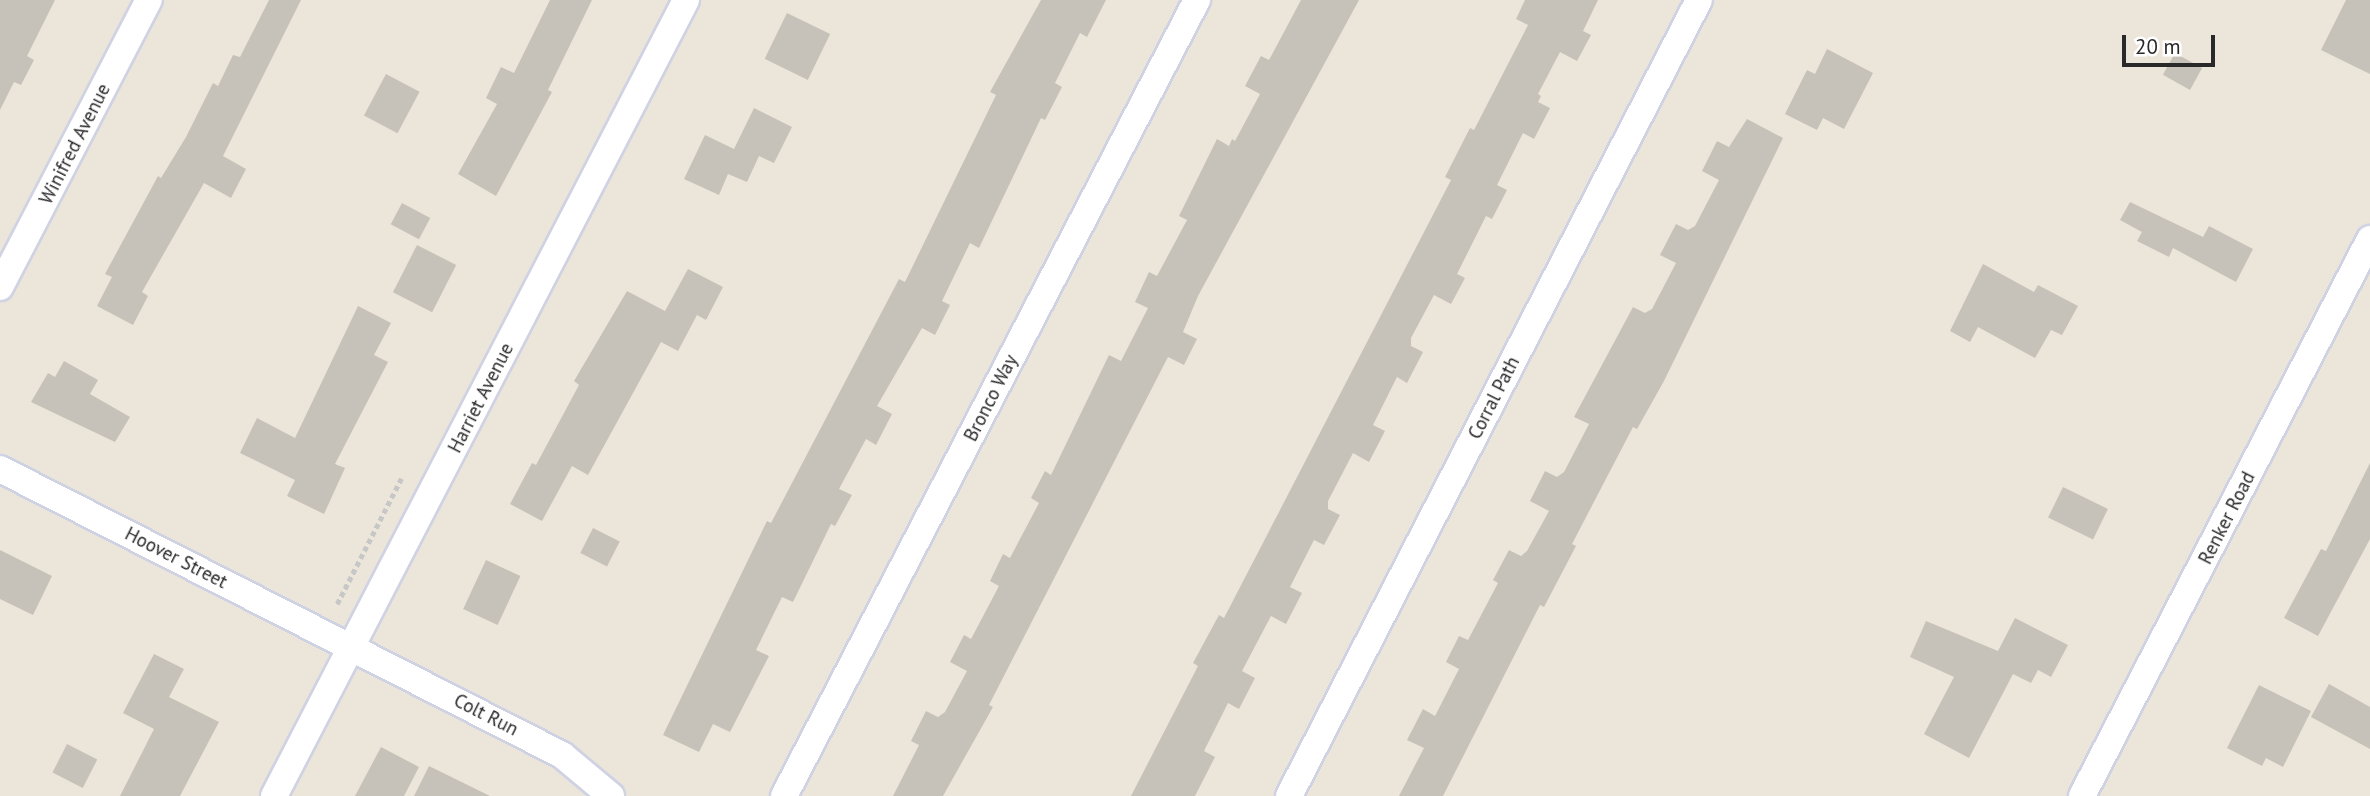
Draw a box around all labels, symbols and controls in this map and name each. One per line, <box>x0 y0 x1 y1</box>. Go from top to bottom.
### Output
scale bar <box>2125 21 2218 65</box>
text: 20 m <box>2135 33 2181 60</box>
street label: Winifred Avenue <box>35 80 115 208</box>
street label: Harriet Avenue <box>443 339 519 457</box>
street label: Bronco Way <box>959 351 1023 445</box>
street label: Corral Path <box>1464 353 1524 443</box>
street label: Renker Road <box>2194 468 2260 568</box>
street label: Hoover Street <box>121 523 231 593</box>
street label: Colt Run <box>450 689 522 741</box>

